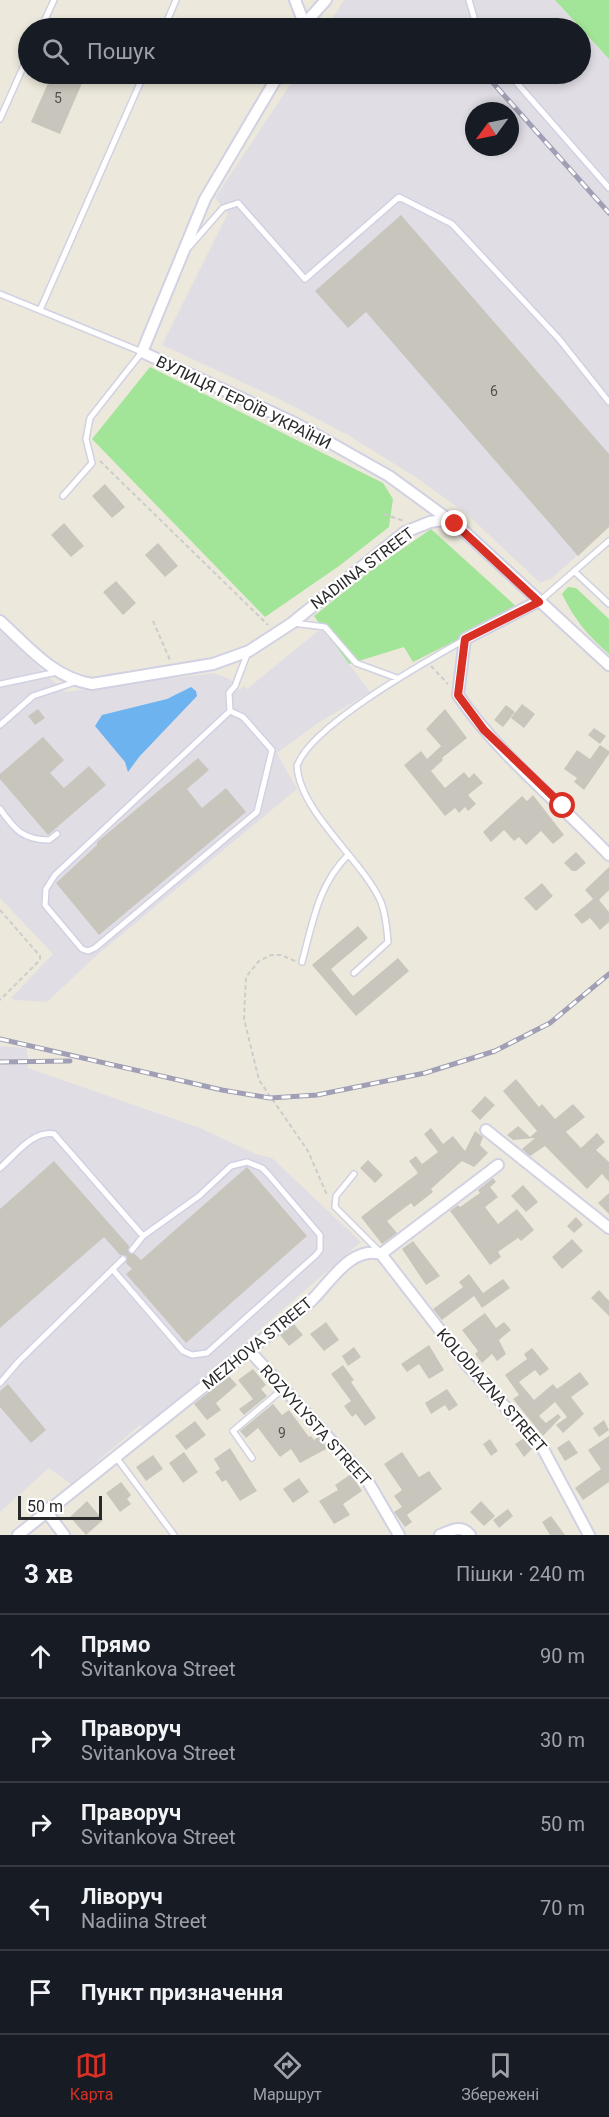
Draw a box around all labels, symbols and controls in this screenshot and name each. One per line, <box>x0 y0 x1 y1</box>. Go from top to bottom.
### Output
search box <box>18 18 591 84</box>
icon: search <box>39 35 72 68</box>
text: Пошук <box>87 39 155 64</box>
house number: 5 <box>54 90 62 106</box>
north arrow <box>465 102 519 156</box>
street label: ВУЛИЦЯ ГЕРОЇВ УКРАЇНИ <box>153 352 334 453</box>
house number: 6 <box>490 383 498 399</box>
route end <box>441 510 467 536</box>
street label: NADIINA STREET <box>307 523 418 613</box>
route start <box>549 792 575 818</box>
street label: MEZHOVA STREET <box>199 1293 316 1393</box>
street label: KOLODIAZNA STREET <box>433 1325 551 1456</box>
street label: ROZVYLYSTA STREET <box>256 1361 375 1490</box>
house number: 9 <box>278 1425 286 1441</box>
scale bar <box>18 1493 102 1520</box>
text: 50 m <box>27 1497 63 1516</box>
text: 3 хв <box>24 1559 73 1589</box>
text: Пішки · 240 m <box>456 1562 585 1586</box>
text: Прямо <box>81 1632 150 1657</box>
icon: ahead <box>24 1640 57 1673</box>
text: 90 m <box>540 1644 585 1668</box>
text: Svitankova Street <box>81 1657 235 1681</box>
text: Праворуч <box>81 1716 181 1741</box>
icon: right <box>24 1724 57 1757</box>
text: 30 m <box>540 1728 585 1752</box>
text: Svitankova Street <box>81 1741 235 1765</box>
text: Праворуч <box>81 1800 181 1825</box>
icon: right <box>24 1808 57 1841</box>
text: 50 m <box>540 1812 585 1836</box>
text: Svitankova Street <box>81 1825 235 1849</box>
text: Ліворуч <box>81 1884 163 1909</box>
icon: left <box>24 1892 57 1925</box>
text: 70 m <box>540 1896 585 1920</box>
text: Nadiina Street <box>81 1909 207 1933</box>
icon: arrive <box>24 1976 57 2009</box>
text: Пункт призначення <box>81 1980 283 2005</box>
tab: Карта <box>70 2049 113 2104</box>
tab: Маршрут <box>253 2049 322 2104</box>
tab: Збережені <box>461 2049 539 2104</box>

